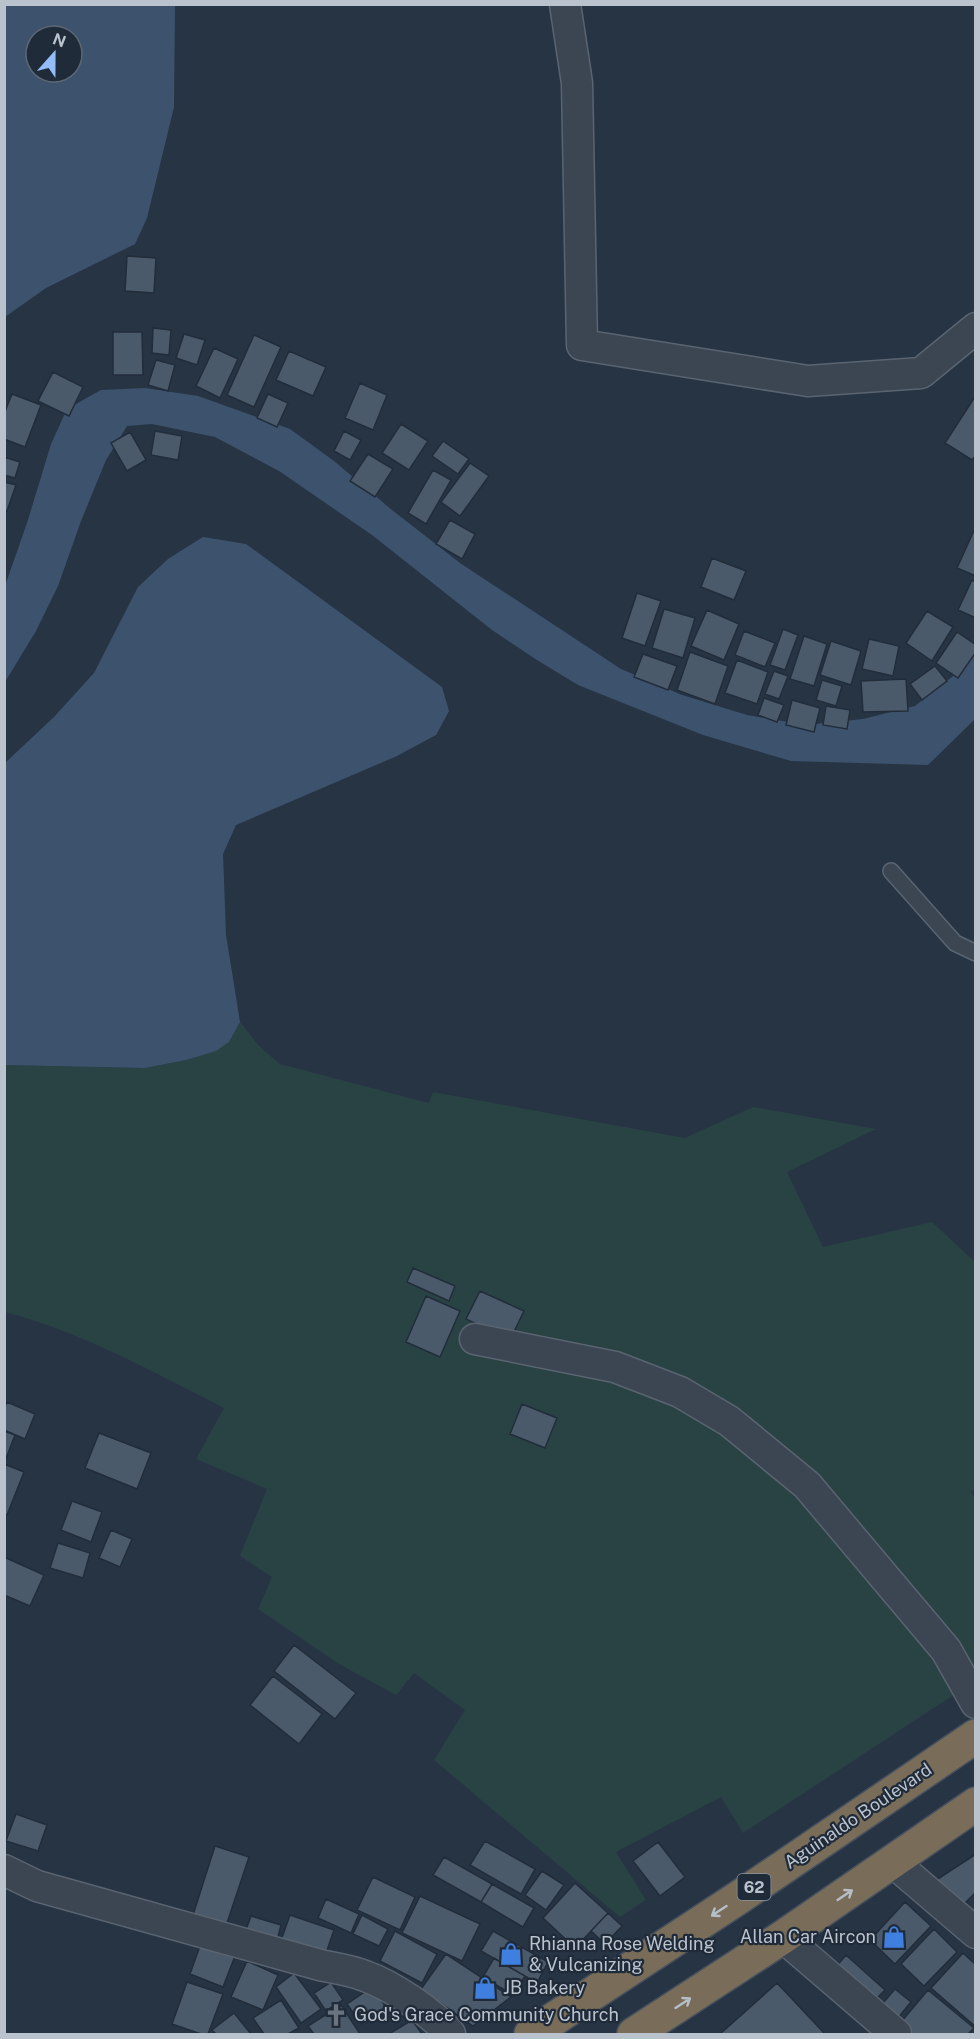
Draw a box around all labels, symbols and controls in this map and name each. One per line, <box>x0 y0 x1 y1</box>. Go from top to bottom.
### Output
north arrow <box>24 24 84 84</box>
text: N <box>50 29 68 52</box>
street label: Aguinaldo Boulevard <box>780 1758 935 1873</box>
road number: 62 <box>738 1874 771 1900</box>
one-way arrow <box>836 1889 853 1901</box>
one-way arrow <box>710 1904 727 1917</box>
shop icon: Allan Car Aircon <box>881 1924 907 1950</box>
place label: Allan Car Aircon <box>740 1926 876 1947</box>
place label: Rhianna Rose Welding & Vulcanizing <box>529 1933 715 1975</box>
shop icon: Rhianna Rose Welding & Vulcanizing <box>498 1941 524 1967</box>
shop icon: JB Bakery <box>472 1975 498 2001</box>
place label: JB Bakery <box>503 1977 586 1998</box>
one-way arrow <box>674 1996 691 2009</box>
church icon: God's Grace Community Church <box>323 2002 349 2028</box>
place label: God's Grace Community Church <box>354 2004 619 2025</box>

